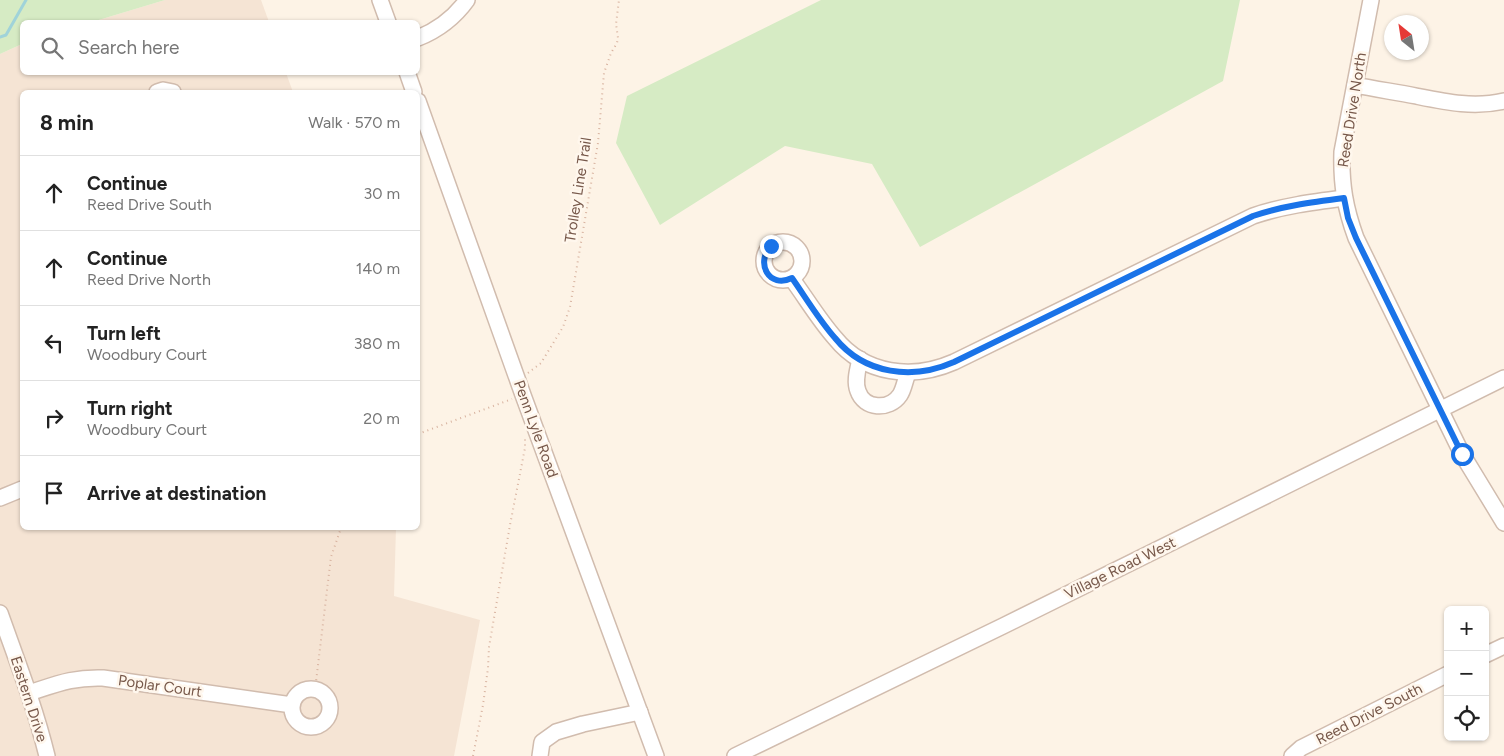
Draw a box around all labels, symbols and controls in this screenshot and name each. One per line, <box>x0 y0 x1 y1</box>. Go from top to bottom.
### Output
north arrow <box>1384 15 1429 60</box>
search box <box>20 20 420 75</box>
icon: search <box>38 34 66 62</box>
text: Search here <box>78 36 180 59</box>
street label: Reed Drive North <box>1334 51 1370 169</box>
text: 8 min <box>40 110 94 135</box>
text: Walk · 570 m <box>308 113 400 132</box>
street label: Trolley Line Trail <box>561 136 595 244</box>
text: Continue <box>87 172 167 195</box>
icon: ahead <box>40 179 68 207</box>
text: 30 m <box>363 184 400 203</box>
text: Reed Drive South <box>87 195 212 214</box>
route end <box>760 235 783 258</box>
text: Continue <box>87 247 167 270</box>
icon: ahead <box>40 254 68 282</box>
text: 140 m <box>356 259 400 278</box>
text: Reed Drive North <box>87 270 211 289</box>
text: Turn left <box>87 322 161 345</box>
icon: left <box>40 329 68 357</box>
text: 380 m <box>354 334 400 353</box>
text: Woodbury Court <box>87 345 207 364</box>
street label: Penn Lyle Road <box>510 378 562 480</box>
text: Turn right <box>87 397 173 420</box>
icon: right <box>40 404 68 432</box>
text: 20 m <box>363 409 400 428</box>
text: Woodbury Court <box>87 420 207 439</box>
route start <box>1451 443 1474 466</box>
icon: arrive <box>40 479 68 507</box>
text: Arrive at destination <box>87 482 266 505</box>
street label: Village Road West <box>1061 533 1179 603</box>
map controls <box>1444 606 1489 741</box>
button: + <box>1444 606 1489 651</box>
button: − <box>1444 651 1489 696</box>
street label: Eastern Drive <box>7 654 51 744</box>
street label: Poplar Court <box>117 671 203 701</box>
street label: Reed Drive South <box>1313 679 1425 749</box>
button: locate <box>1444 696 1489 741</box>

